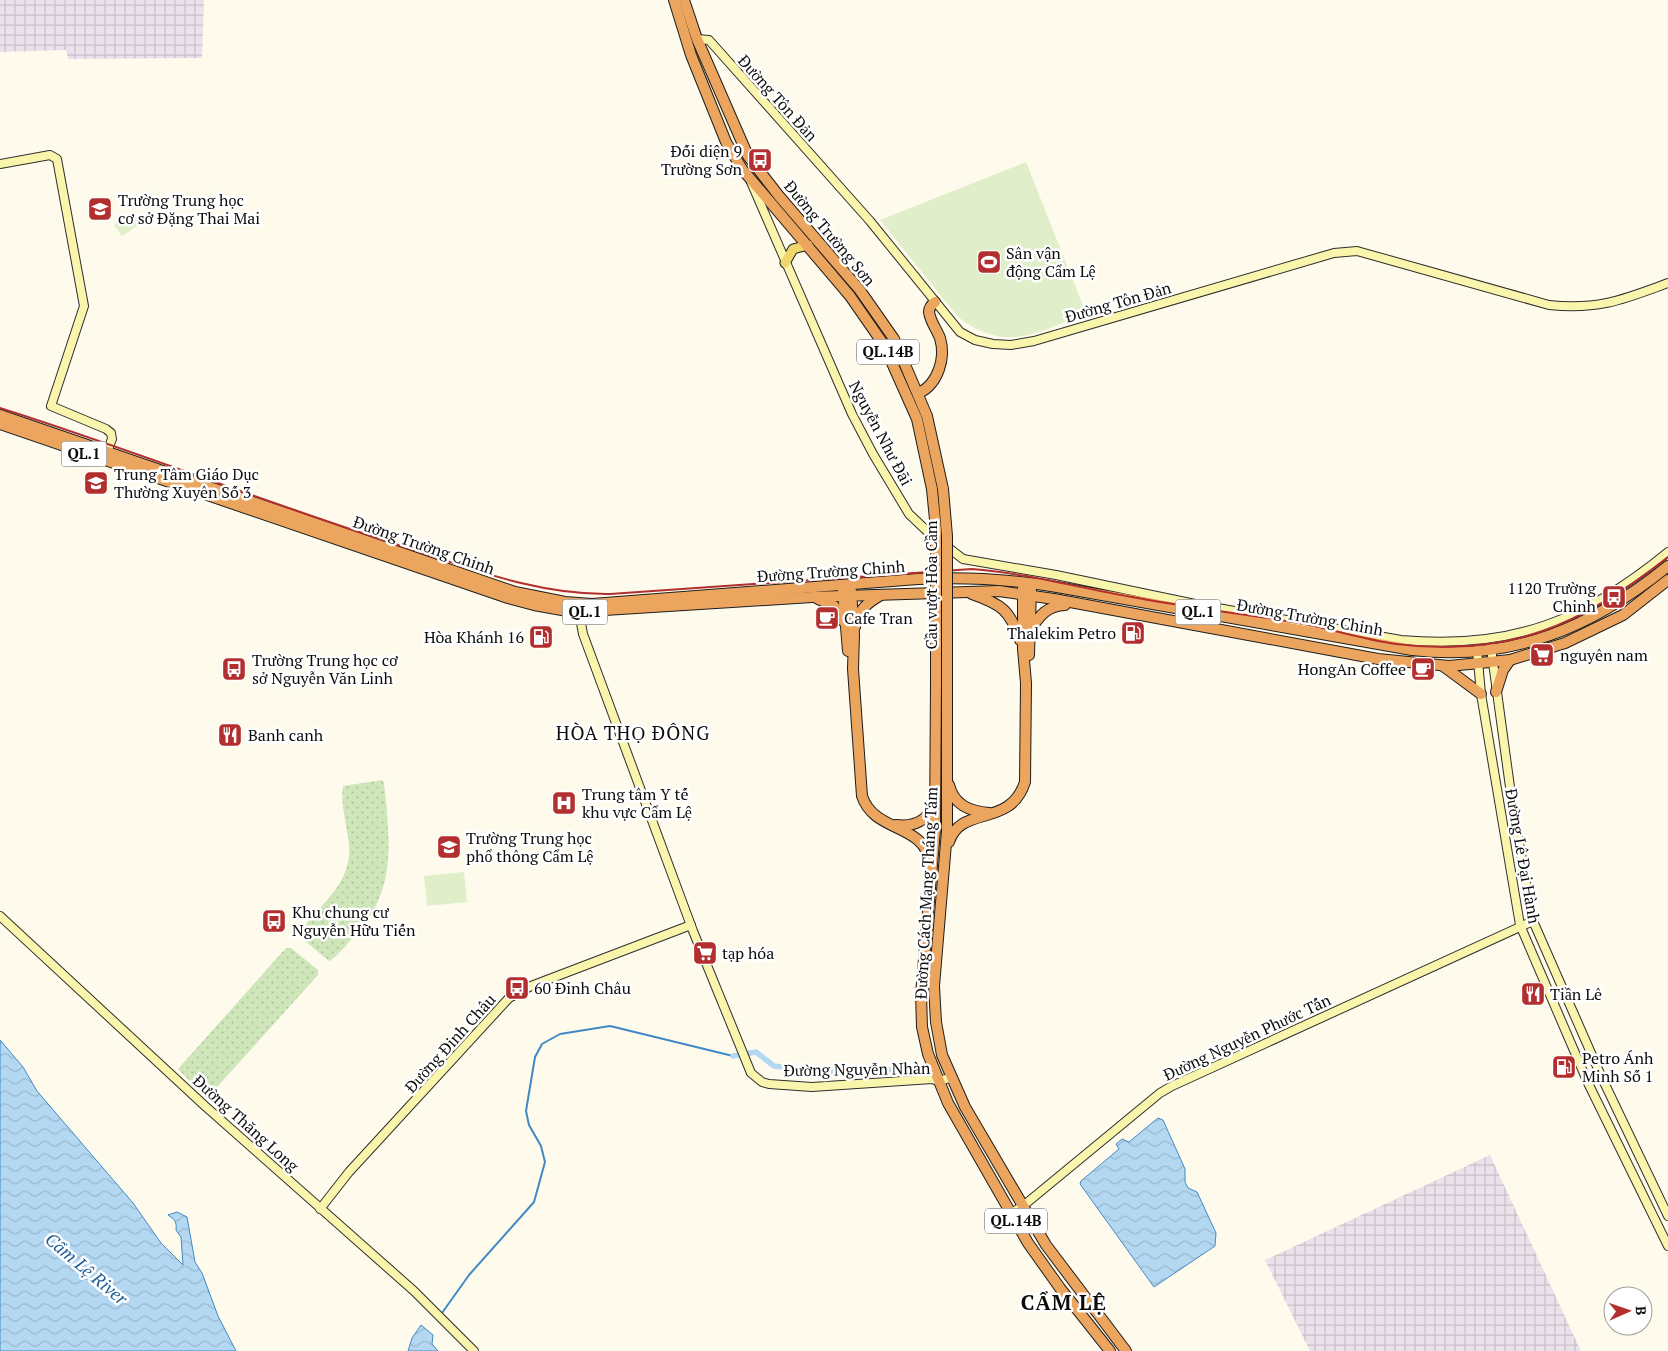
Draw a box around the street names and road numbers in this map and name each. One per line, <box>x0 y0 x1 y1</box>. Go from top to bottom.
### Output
street label: Đường Tôn Đản <box>733 50 823 146</box>
street label: Đường Trường Sơn <box>779 176 881 291</box>
street label: Đường Tôn Đản <box>1062 276 1174 328</box>
road number: QL.14B <box>857 340 919 364</box>
street label: Nguyễn Như Đãi <box>844 377 918 489</box>
road number: QL.1 <box>62 442 106 466</box>
street label: Đường Trường Chinh <box>350 510 498 580</box>
street label: Cầu vượt Hòa Cầm <box>920 520 942 650</box>
street label: Đường Trường Chinh <box>756 555 906 587</box>
street label: Đường Trường Chinh <box>1235 593 1385 641</box>
road number: QL.1 <box>562 600 608 624</box>
road number: QL.1 <box>1176 600 1220 624</box>
street label: Đường Cách Mạng Tháng Tám <box>909 786 943 1000</box>
street label: Đường Lê Đại Hành <box>1500 787 1546 926</box>
street label: Đường Nguyễn Phước Tấn <box>1160 988 1335 1086</box>
street label: Đường Đinh Châu <box>400 989 500 1097</box>
street label: Đường Nguyễn Nhàn <box>783 1057 931 1081</box>
street label: Đường Thăng Long <box>188 1070 304 1177</box>
road number: QL.14B <box>985 1208 1047 1234</box>

